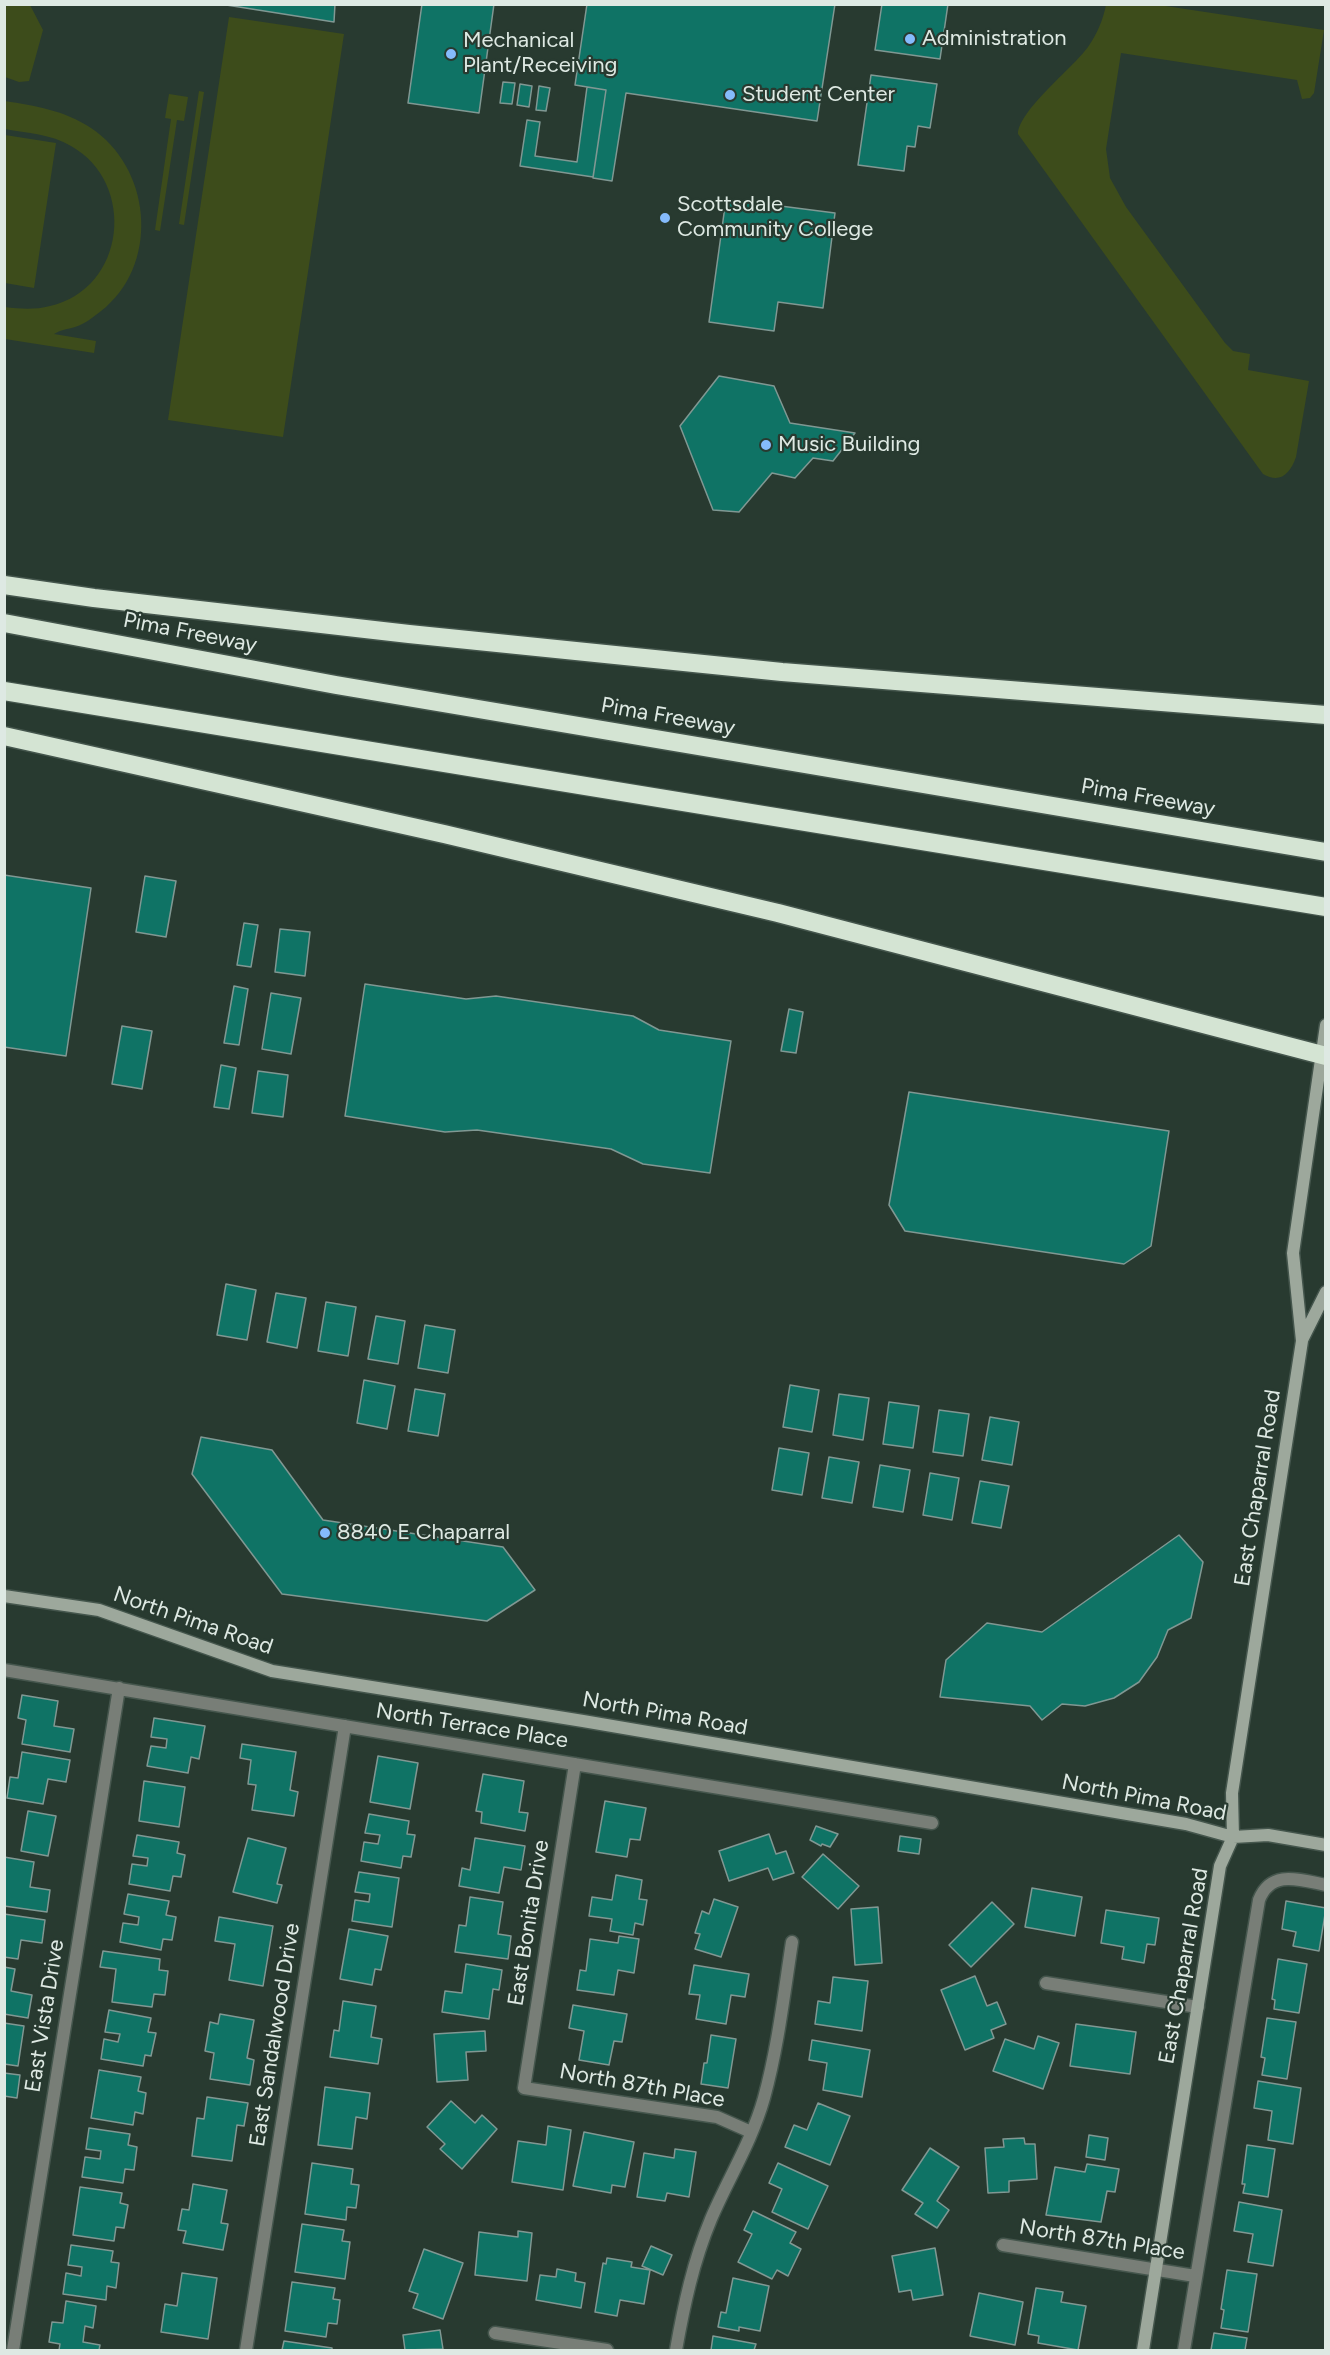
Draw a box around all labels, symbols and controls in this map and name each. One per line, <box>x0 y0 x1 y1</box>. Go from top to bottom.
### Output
place label: Administration <box>922 26 1067 52</box>
place label: Mechanical Plant/Receiving <box>463 28 617 80</box>
marker: Administration <box>903 32 917 46</box>
marker: Mechanical Plant/Receiving <box>444 47 458 61</box>
place label: Student Center <box>742 82 895 108</box>
marker: Student Center <box>723 88 737 102</box>
place label: Scottsdale Community College <box>677 192 873 243</box>
marker: Scottsdale Community College <box>658 211 672 225</box>
place label: Music Building <box>778 432 920 458</box>
marker: Music Building <box>759 438 773 452</box>
street label: Pima Freeway <box>121 607 259 659</box>
street label: Pima Freeway <box>599 692 737 742</box>
street label: Pima Freeway <box>1079 773 1217 823</box>
street label: East Chaparral Road <box>1229 1388 1287 1588</box>
place label: 8840 E Chaparral <box>337 1520 510 1546</box>
marker: 8840 E Chaparral <box>318 1526 332 1540</box>
street label: North Pima Road <box>110 1581 276 1661</box>
street label: North Pima Road <box>580 1686 750 1742</box>
street label: North Terrace Place <box>374 1698 570 1754</box>
street label: North Pima Road <box>1059 1769 1229 1827</box>
street label: East Bonita Drive <box>503 1838 555 2008</box>
street label: East Chaparral Road <box>1154 1866 1214 2066</box>
street label: East Sandalwood Drive <box>244 1921 306 2149</box>
street label: East Vista Drive <box>20 1938 70 2094</box>
street label: North 87th Place <box>557 2058 727 2114</box>
street label: North 87th Place <box>1017 2214 1187 2266</box>

